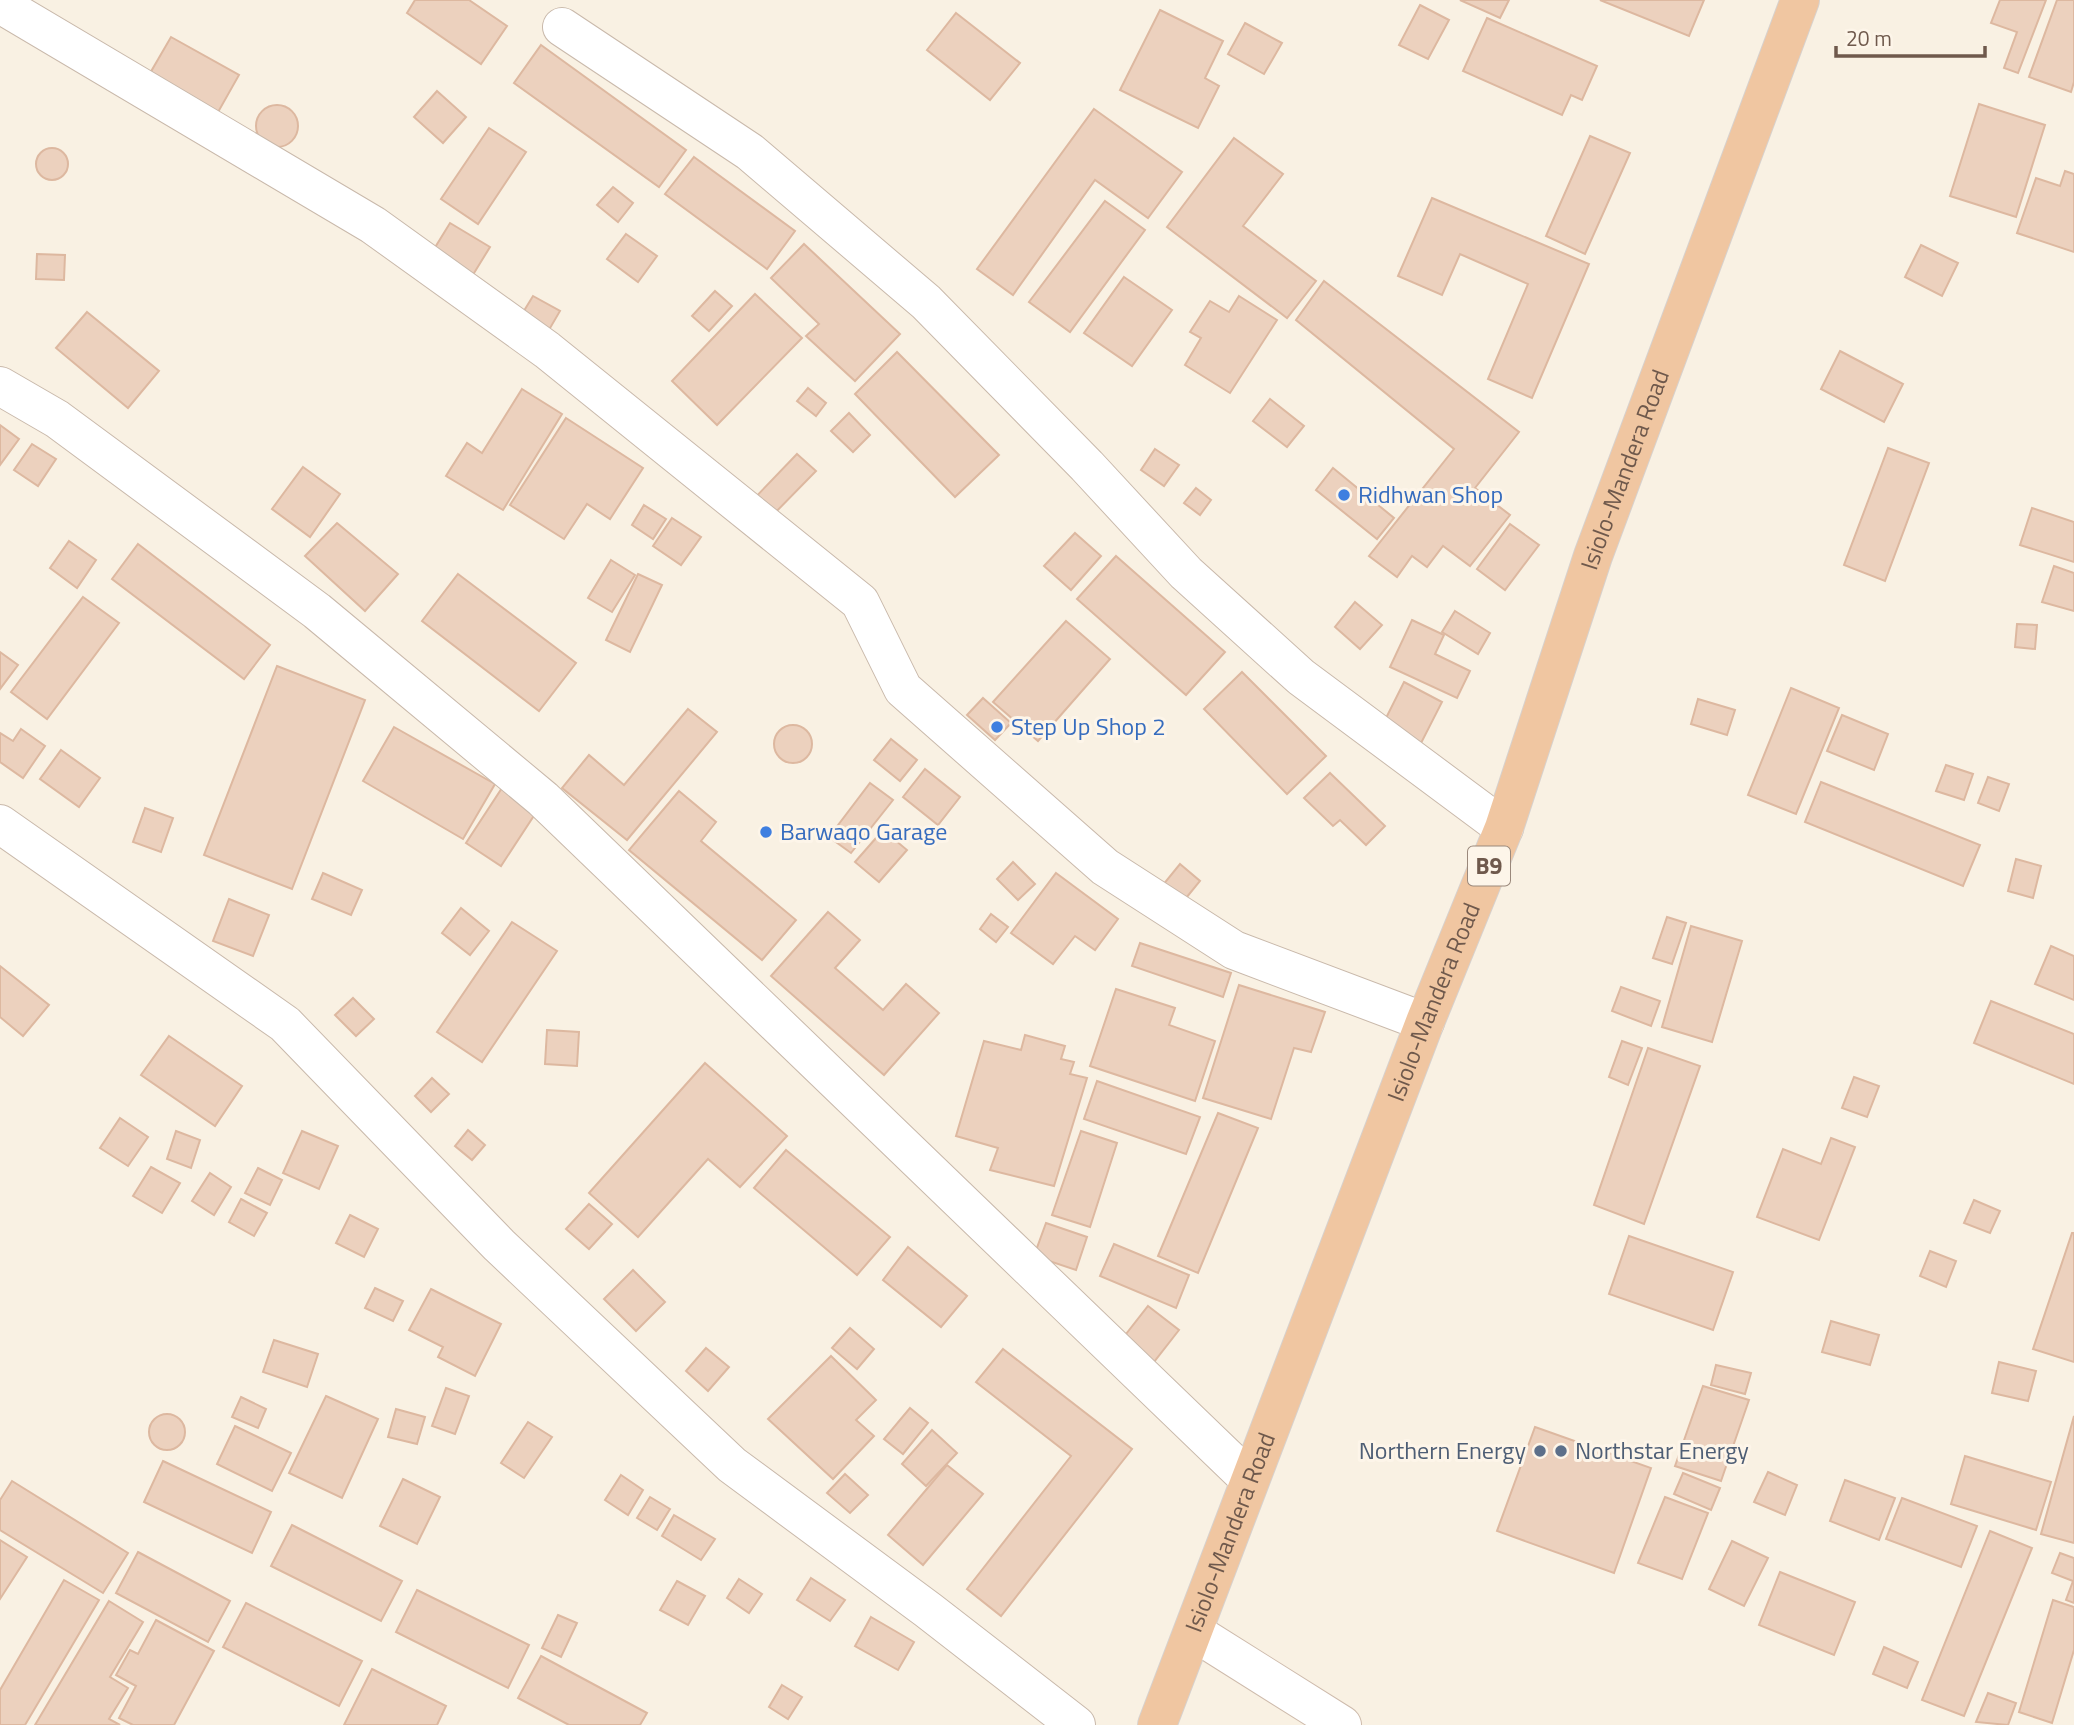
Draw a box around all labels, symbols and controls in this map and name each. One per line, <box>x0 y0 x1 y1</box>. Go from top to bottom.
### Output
scale bar <box>1836 14 1985 58</box>
text: 20 m <box>1846 22 1892 54</box>
street label: Isiolo-Mandera Road <box>1571 364 1678 574</box>
place label: Ridhwan Shop <box>1358 476 1503 512</box>
marker: Ridhwan Shop <box>1336 487 1352 503</box>
place label: Step Up Shop 2 <box>1011 708 1166 744</box>
marker: Step Up Shop 2 <box>989 719 1005 735</box>
place label: Barwaqo Garage <box>780 813 947 849</box>
marker: Barwaqo Garage <box>758 824 774 840</box>
road number: B9 <box>1468 846 1510 886</box>
street label: Isiolo-Mandera Road <box>1377 897 1489 1107</box>
street label: Isiolo-Mandera Road <box>1175 1427 1284 1637</box>
place label: Northern Energy <box>1359 1432 1526 1468</box>
place label: Northstar Energy <box>1575 1432 1749 1468</box>
marker: Northern Energy <box>1532 1443 1548 1459</box>
marker: Northstar Energy <box>1553 1443 1569 1459</box>

